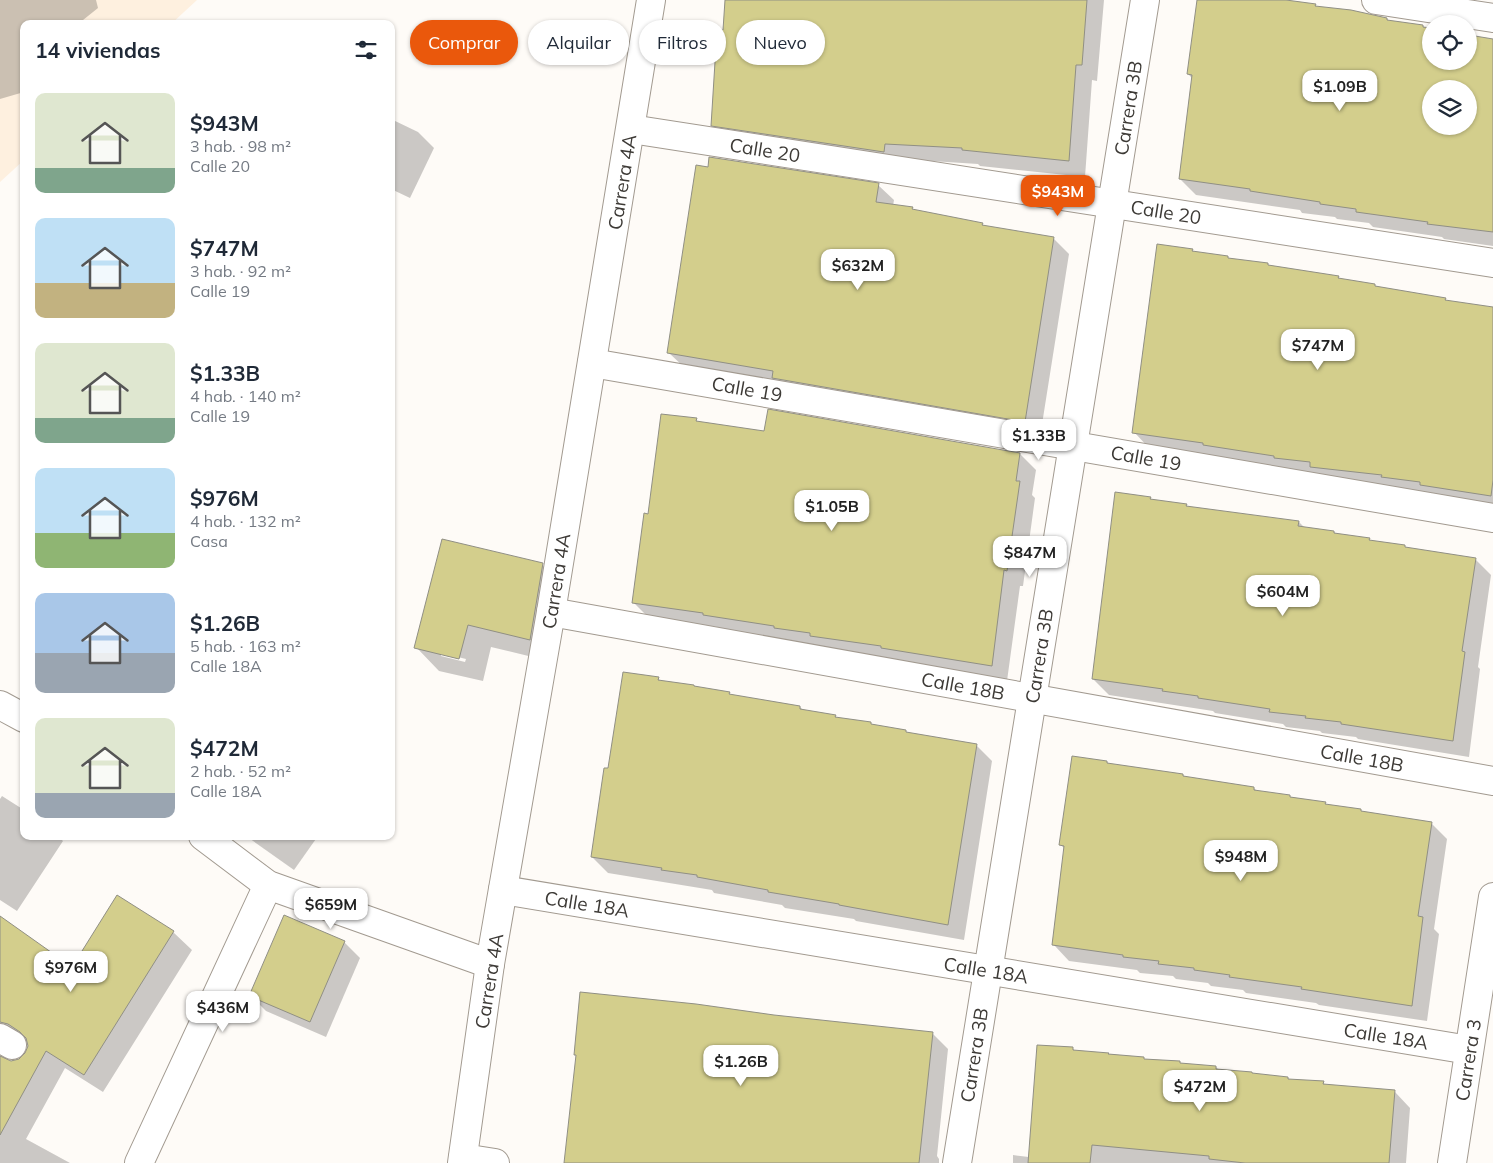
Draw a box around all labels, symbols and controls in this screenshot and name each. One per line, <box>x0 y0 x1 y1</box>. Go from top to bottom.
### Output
map controls <box>1422 15 1477 135</box>
button: locate <box>1422 15 1477 70</box>
chip: Comprar <box>410 20 518 65</box>
chip: Alquilar <box>528 20 629 65</box>
chip: Filtros <box>639 20 726 65</box>
chip: Nuevo <box>736 20 825 65</box>
icon: filters <box>352 36 380 64</box>
text: 14 viviendas <box>35 37 161 63</box>
street label: Carrera 3B <box>1109 59 1147 157</box>
pin: $1.09B <box>1299 70 1381 112</box>
text: $1.09B <box>1313 76 1367 96</box>
button: layers <box>1422 80 1477 135</box>
text: $943M <box>190 110 259 136</box>
icon: home <box>75 113 135 173</box>
street label: Carrera 4A <box>603 132 641 232</box>
street label: Calle 20 <box>728 133 802 167</box>
text: 3 hab. · 98 m² <box>190 136 291 156</box>
text: Calle 20 <box>190 156 250 176</box>
pin: $943M <box>1023 174 1093 217</box>
text: $943M <box>1032 181 1084 201</box>
street label: Calle 20 <box>1129 195 1203 229</box>
text: $747M <box>190 235 259 261</box>
icon: home <box>75 238 135 298</box>
pin: $632M <box>823 248 893 291</box>
text: $632M <box>832 255 884 275</box>
text: 3 hab. · 92 m² <box>190 261 291 281</box>
text: Calle 19 <box>190 281 250 301</box>
pin: $747M <box>1283 328 1353 371</box>
text: $747M <box>1292 335 1344 355</box>
text: $1.33B <box>190 360 260 386</box>
icon: home <box>75 363 135 423</box>
street label: Calle 19 <box>710 371 784 407</box>
text: 4 hab. · 140 m² <box>190 386 301 406</box>
text: Calle 19 <box>190 406 250 426</box>
pin: $1.33B <box>998 418 1080 461</box>
text: $1.33B <box>1012 425 1066 445</box>
street label: Calle 19 <box>1109 440 1183 476</box>
text: $976M <box>190 485 259 511</box>
icon: home <box>75 488 135 548</box>
pin: $1.05B <box>791 490 873 532</box>
text: $1.05B <box>805 496 859 516</box>
text: 4 hab. · 132 m² <box>190 511 301 531</box>
text: Casa <box>190 531 228 551</box>
street label: Carrera 4A <box>537 531 575 631</box>
pin: $847M <box>995 536 1065 578</box>
text: $847M <box>1004 542 1056 562</box>
pin: $604M <box>1248 574 1318 617</box>
text: $604M <box>1257 581 1309 601</box>
street label: Carrera 3B <box>1020 607 1058 705</box>
text: $1.26B <box>190 610 260 636</box>
icon: home <box>75 613 135 673</box>
text: 5 hab. · 163 m² <box>190 636 301 656</box>
text: Calle 18A <box>190 656 262 676</box>
street label: Calle 18B <box>919 667 1007 705</box>
text: $472M <box>190 735 259 761</box>
icon: home <box>75 738 135 798</box>
street label: Calle 18B <box>1318 739 1406 777</box>
text: 2 hab. · 52 m² <box>190 761 291 781</box>
text: Calle 18A <box>190 781 262 801</box>
pin: $948M <box>1206 840 1276 882</box>
text: $948M <box>1215 846 1267 866</box>
street label: Calle 18A <box>543 885 631 923</box>
pin: $659M <box>296 888 366 930</box>
text: $659M <box>305 894 357 914</box>
street label: Carrera 4A <box>470 931 508 1031</box>
pin: $976M <box>36 950 106 993</box>
street label: Calle 18A <box>942 951 1030 989</box>
text: $976M <box>45 957 97 977</box>
pin: $436M <box>188 990 258 1033</box>
text: $436M <box>197 997 249 1017</box>
street label: Carrera 3B <box>955 1006 993 1104</box>
street label: Calle 18A <box>1342 1017 1430 1055</box>
street label: Carrera 3 <box>1450 1017 1486 1103</box>
pin: $1.26B <box>700 1044 782 1087</box>
text: $1.26B <box>714 1051 768 1071</box>
pin: $472M <box>1165 1070 1235 1112</box>
text: $472M <box>1174 1076 1226 1096</box>

